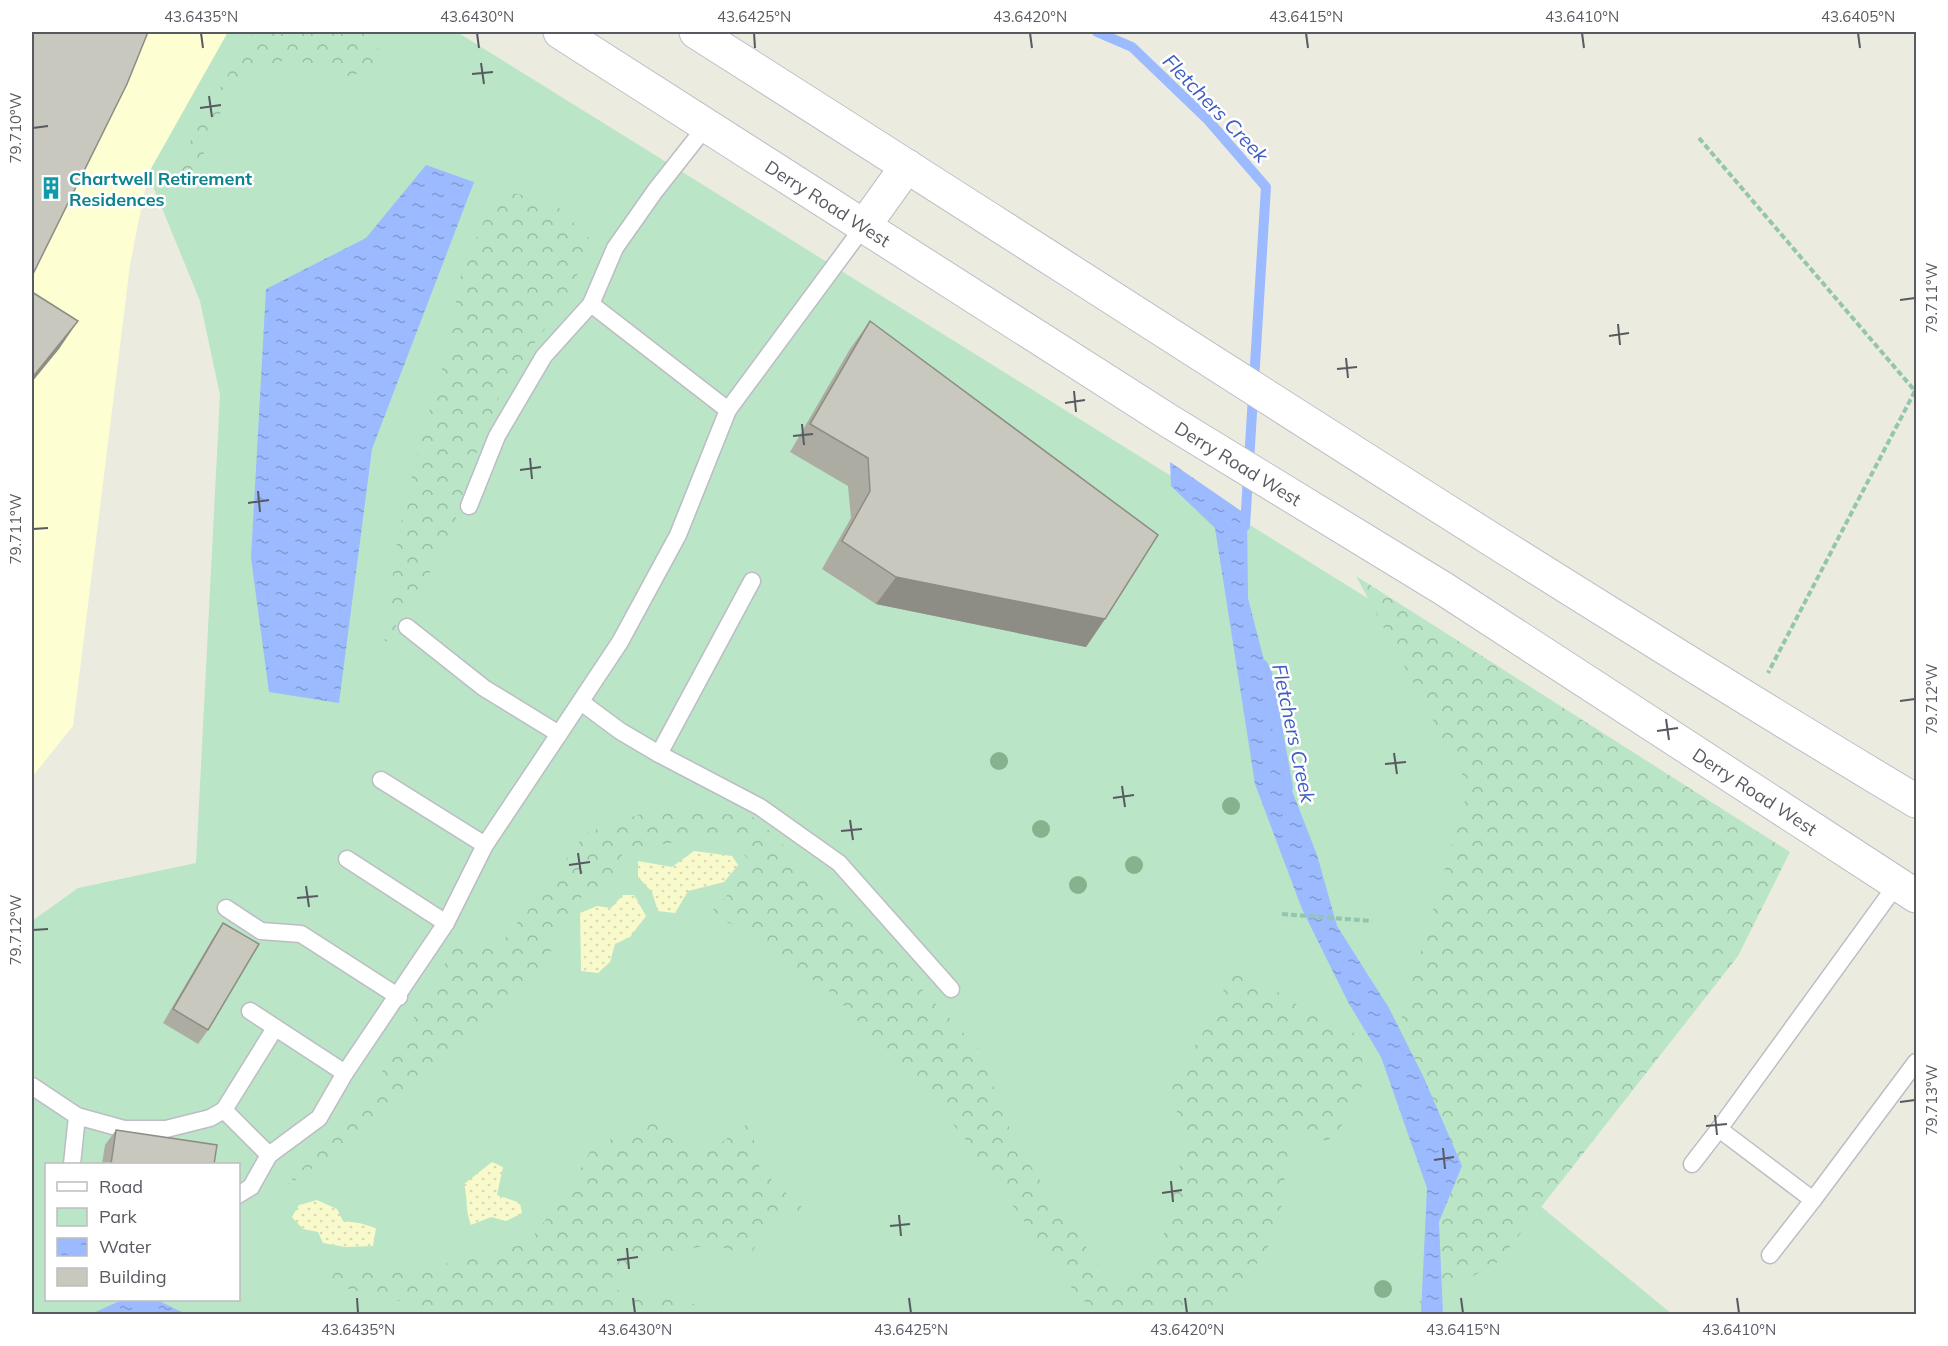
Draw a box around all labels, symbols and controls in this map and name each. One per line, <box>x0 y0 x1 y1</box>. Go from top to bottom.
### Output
text: 43.6435°N <box>164 7 238 26</box>
text: 43.6430°N <box>440 7 514 26</box>
text: 43.6425°N <box>717 7 791 26</box>
text: 43.6420°N <box>993 7 1067 26</box>
text: 43.6415°N <box>1269 7 1343 26</box>
text: 43.6410°N <box>1545 7 1619 26</box>
text: 43.6405°N <box>1821 7 1895 26</box>
water label: Fletchers Creek <box>1158 48 1275 168</box>
text: 79.710°W <box>6 92 25 163</box>
street label: Derry Road West <box>761 155 895 252</box>
place label: Chartwell Retirement Residences <box>69 167 252 211</box>
building icon: Chartwell Retirement Residences <box>38 175 64 201</box>
text: 79.711°W <box>1922 262 1941 333</box>
street label: Derry Road West <box>1171 416 1306 511</box>
text: 79.711°W <box>6 493 25 564</box>
water label: Fletchers Creek <box>1267 661 1321 805</box>
text: 79.712°W <box>1922 663 1941 734</box>
street label: Derry Road West <box>1688 742 1822 840</box>
text: 79.712°W <box>6 894 25 965</box>
text: 79.713°W <box>1922 1064 1941 1135</box>
legend <box>45 1163 240 1301</box>
text: Road <box>99 1175 143 1198</box>
text: Park <box>99 1205 138 1228</box>
text: Water <box>99 1235 152 1258</box>
text: Building <box>99 1265 167 1288</box>
text: 43.6435°N <box>321 1320 395 1339</box>
text: 43.6430°N <box>598 1320 672 1339</box>
text: 43.6425°N <box>874 1320 948 1339</box>
text: 43.6420°N <box>1150 1320 1224 1339</box>
text: 43.6415°N <box>1426 1320 1500 1339</box>
text: 43.6410°N <box>1702 1320 1776 1339</box>

